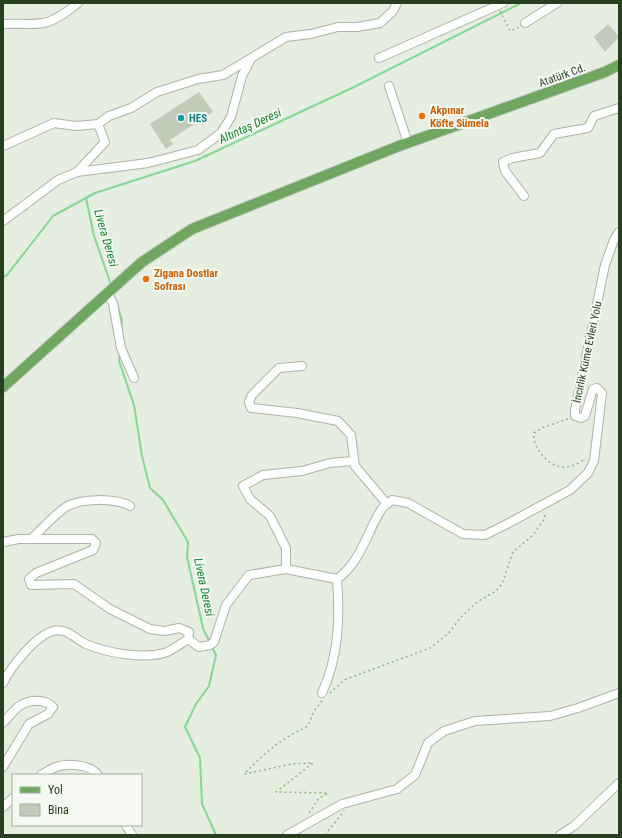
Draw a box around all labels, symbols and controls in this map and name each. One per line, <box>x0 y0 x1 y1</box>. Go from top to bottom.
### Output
street label: Atatürk Cd. <box>537 61 587 90</box>
place label: Akpınar Köfte Sümela <box>430 104 489 130</box>
water label: Altıntaş Deresi <box>216 105 284 147</box>
marker: Akpınar Köfte Sümela <box>417 111 427 121</box>
place label: HES <box>189 112 207 125</box>
marker: HES <box>176 113 186 123</box>
water label: Livera Deresi <box>91 208 121 269</box>
place label: Zigana Dostlar Sofrası <box>154 267 218 293</box>
marker: Zigana Dostlar Sofrası <box>141 274 151 284</box>
street label: İncirlik Küme Evleri Yolu <box>570 300 605 404</box>
water label: Livera Deresi <box>191 557 217 618</box>
legend <box>12 774 142 826</box>
text: Yol <box>48 783 63 797</box>
text: Bina <box>48 803 69 817</box>

